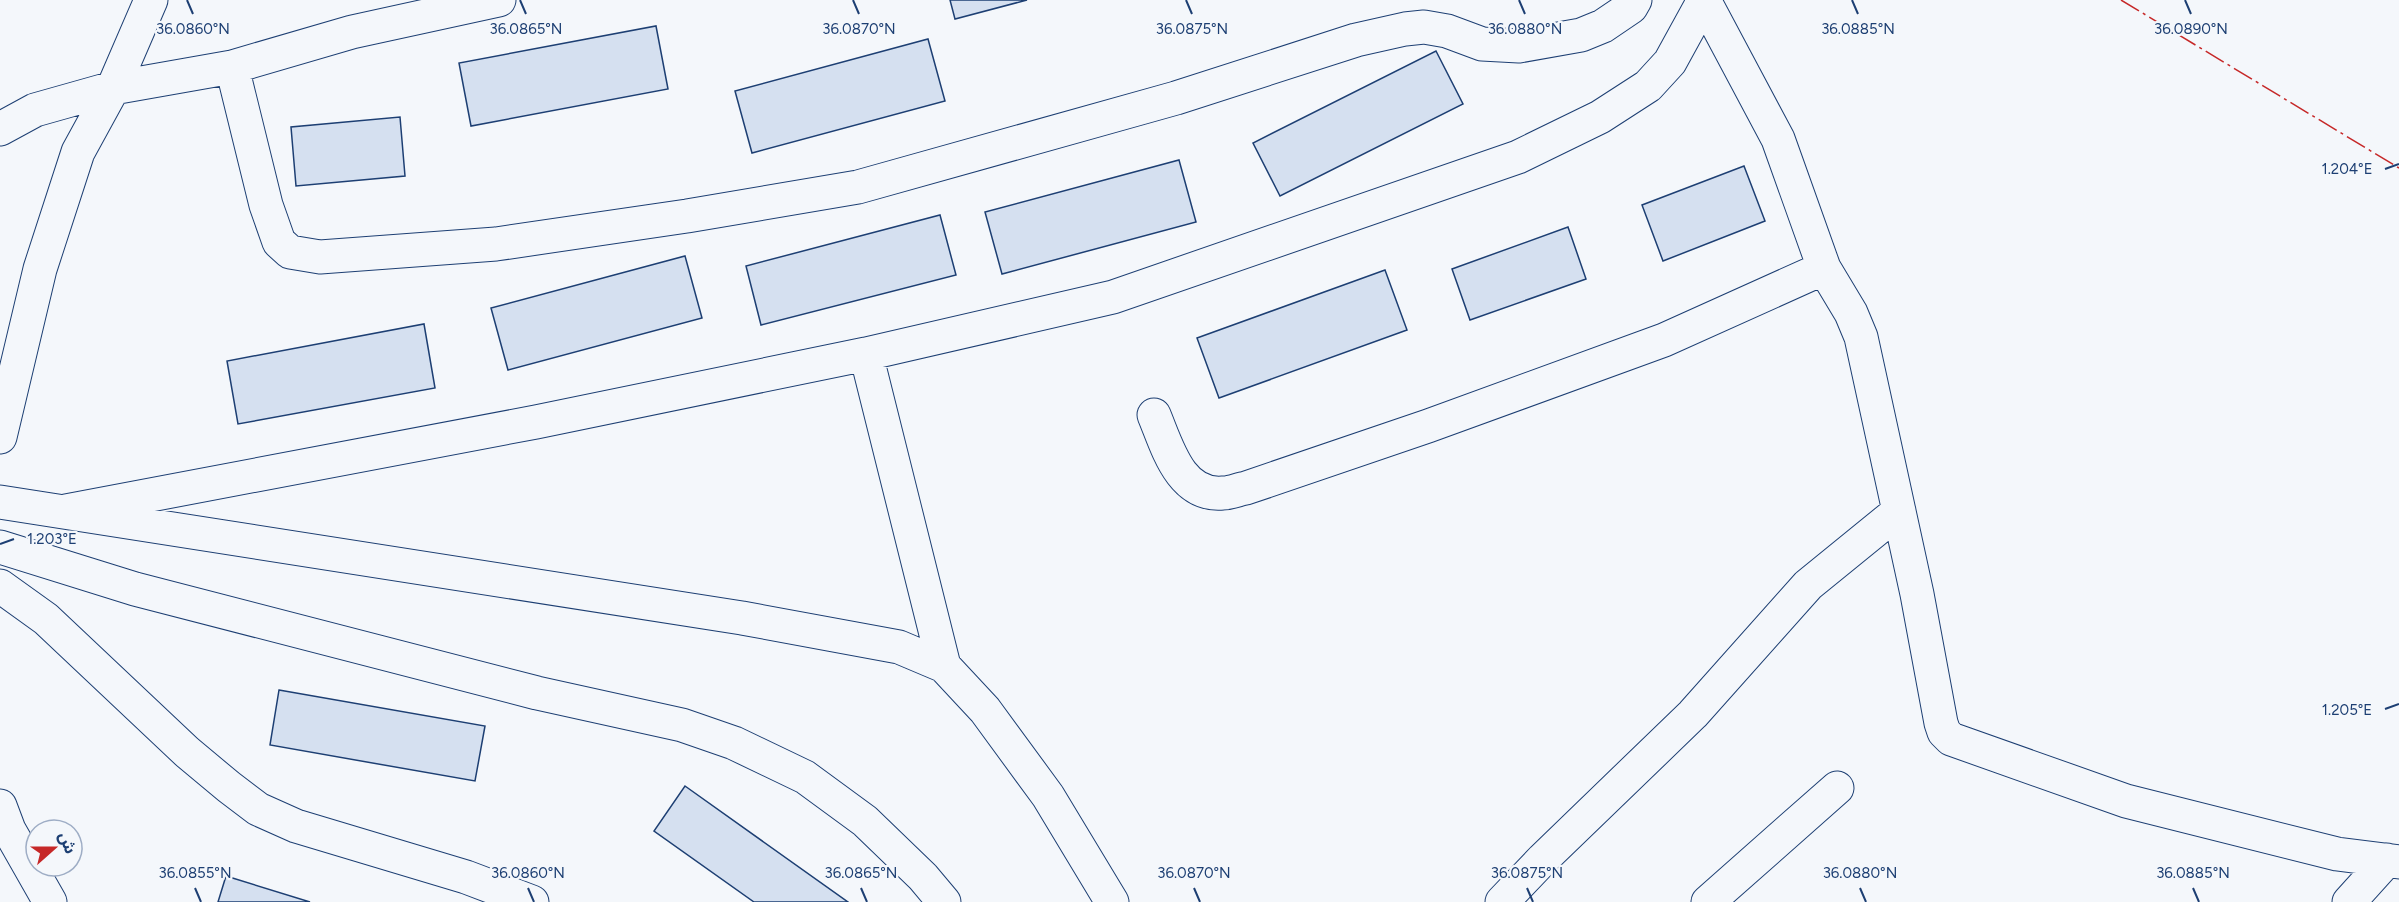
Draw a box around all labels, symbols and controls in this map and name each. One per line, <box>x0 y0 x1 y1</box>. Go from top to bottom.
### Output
text: 36.0860°N <box>156 20 230 38</box>
text: 36.0865°N <box>490 20 562 38</box>
text: 36.0870°N <box>822 20 896 38</box>
text: 36.0875°N <box>1156 20 1228 38</box>
text: 36.0880°N <box>1488 20 1562 38</box>
text: 36.0885°N <box>1821 20 1895 38</box>
text: 36.0890°N <box>2154 20 2228 38</box>
text: 1.204°E <box>2321 160 2373 178</box>
text: 1.203°E <box>27 530 77 548</box>
text: 1.205°E <box>2322 701 2372 719</box>
north arrow <box>24 818 84 878</box>
text: ش <box>55 829 80 857</box>
text: 36.0855°N <box>159 864 232 882</box>
text: 36.0860°N <box>491 864 565 882</box>
text: 36.0865°N <box>825 864 897 882</box>
text: 36.0870°N <box>1157 864 1231 882</box>
text: 36.0875°N <box>1491 864 1563 882</box>
text: 36.0880°N <box>1823 864 1897 882</box>
text: 36.0885°N <box>2156 864 2230 882</box>

